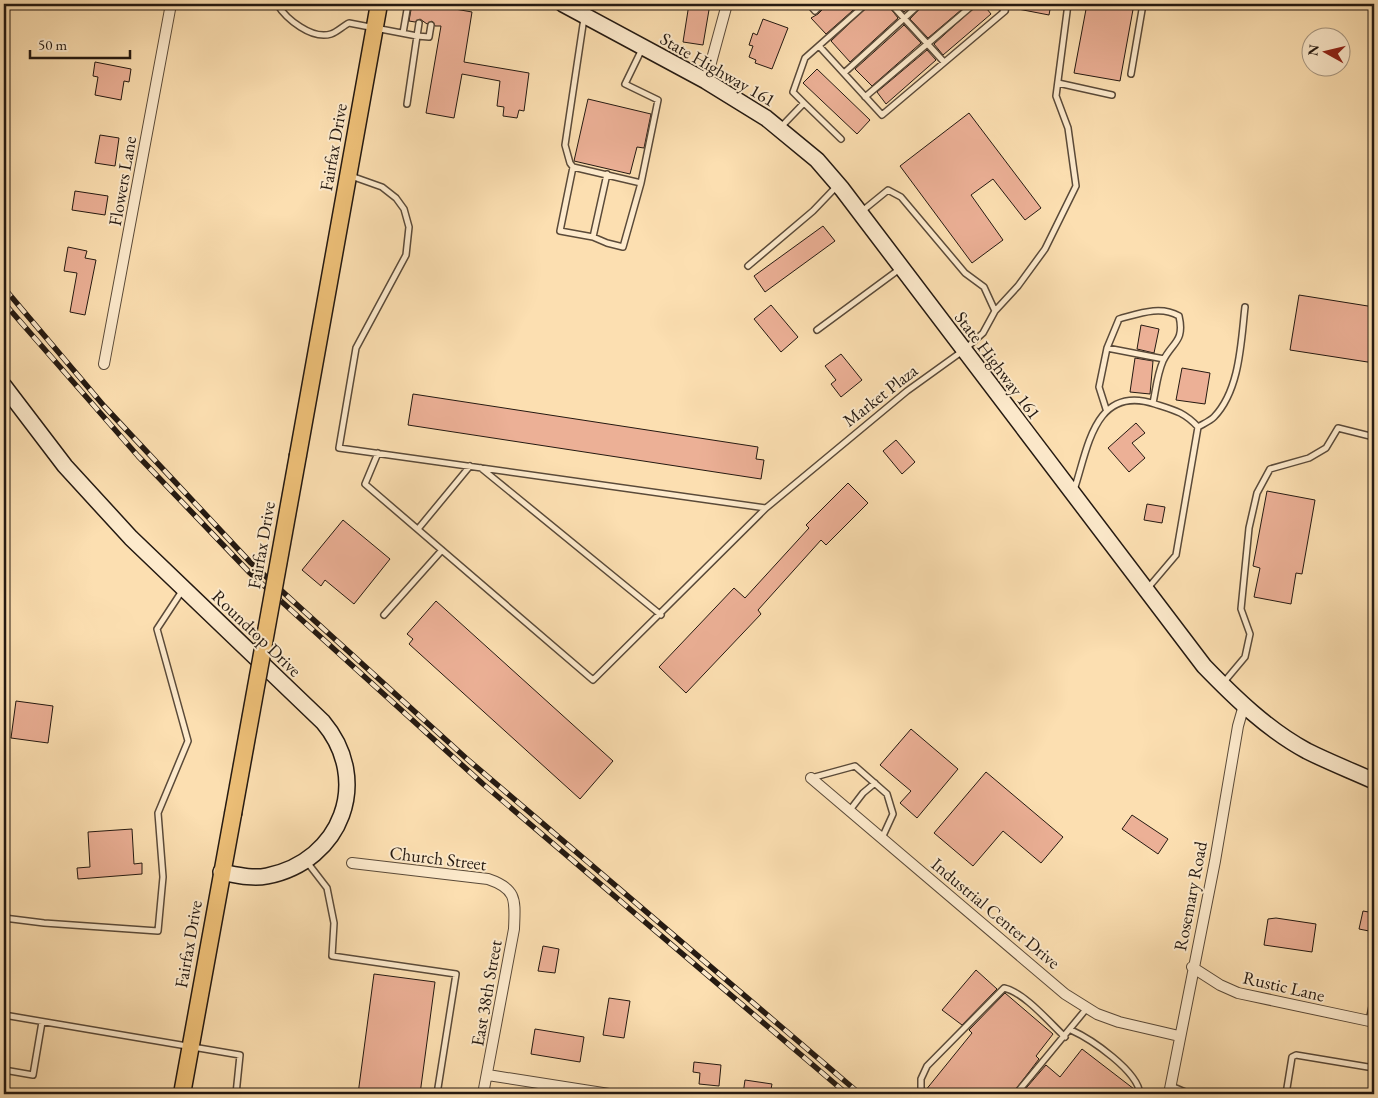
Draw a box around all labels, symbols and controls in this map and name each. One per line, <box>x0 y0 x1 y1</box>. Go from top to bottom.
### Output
street label: State Highway 161 <box>656 27 780 111</box>
scale bar <box>30 28 130 60</box>
north arrow <box>1300 28 1350 78</box>
text: 50 m <box>38 35 67 54</box>
text: N <box>1303 43 1323 57</box>
street label: Fairfax Drive <box>314 101 352 193</box>
street label: Flowers Lane <box>103 134 141 228</box>
street label: State Highway 161 <box>950 306 1046 424</box>
street label: Market Plaza <box>838 358 923 431</box>
street label: Fairfax Drive <box>242 499 280 591</box>
street label: Roundtop Drive <box>207 585 307 681</box>
street label: Rosemary Road <box>1168 838 1212 953</box>
street label: Church Street <box>388 841 488 875</box>
street label: Industrial Center Drive <box>927 852 1065 974</box>
street label: Fairfax Drive <box>169 898 207 990</box>
street label: East 38th Street <box>465 938 507 1048</box>
street label: Rustic Lane <box>1241 965 1327 1007</box>

